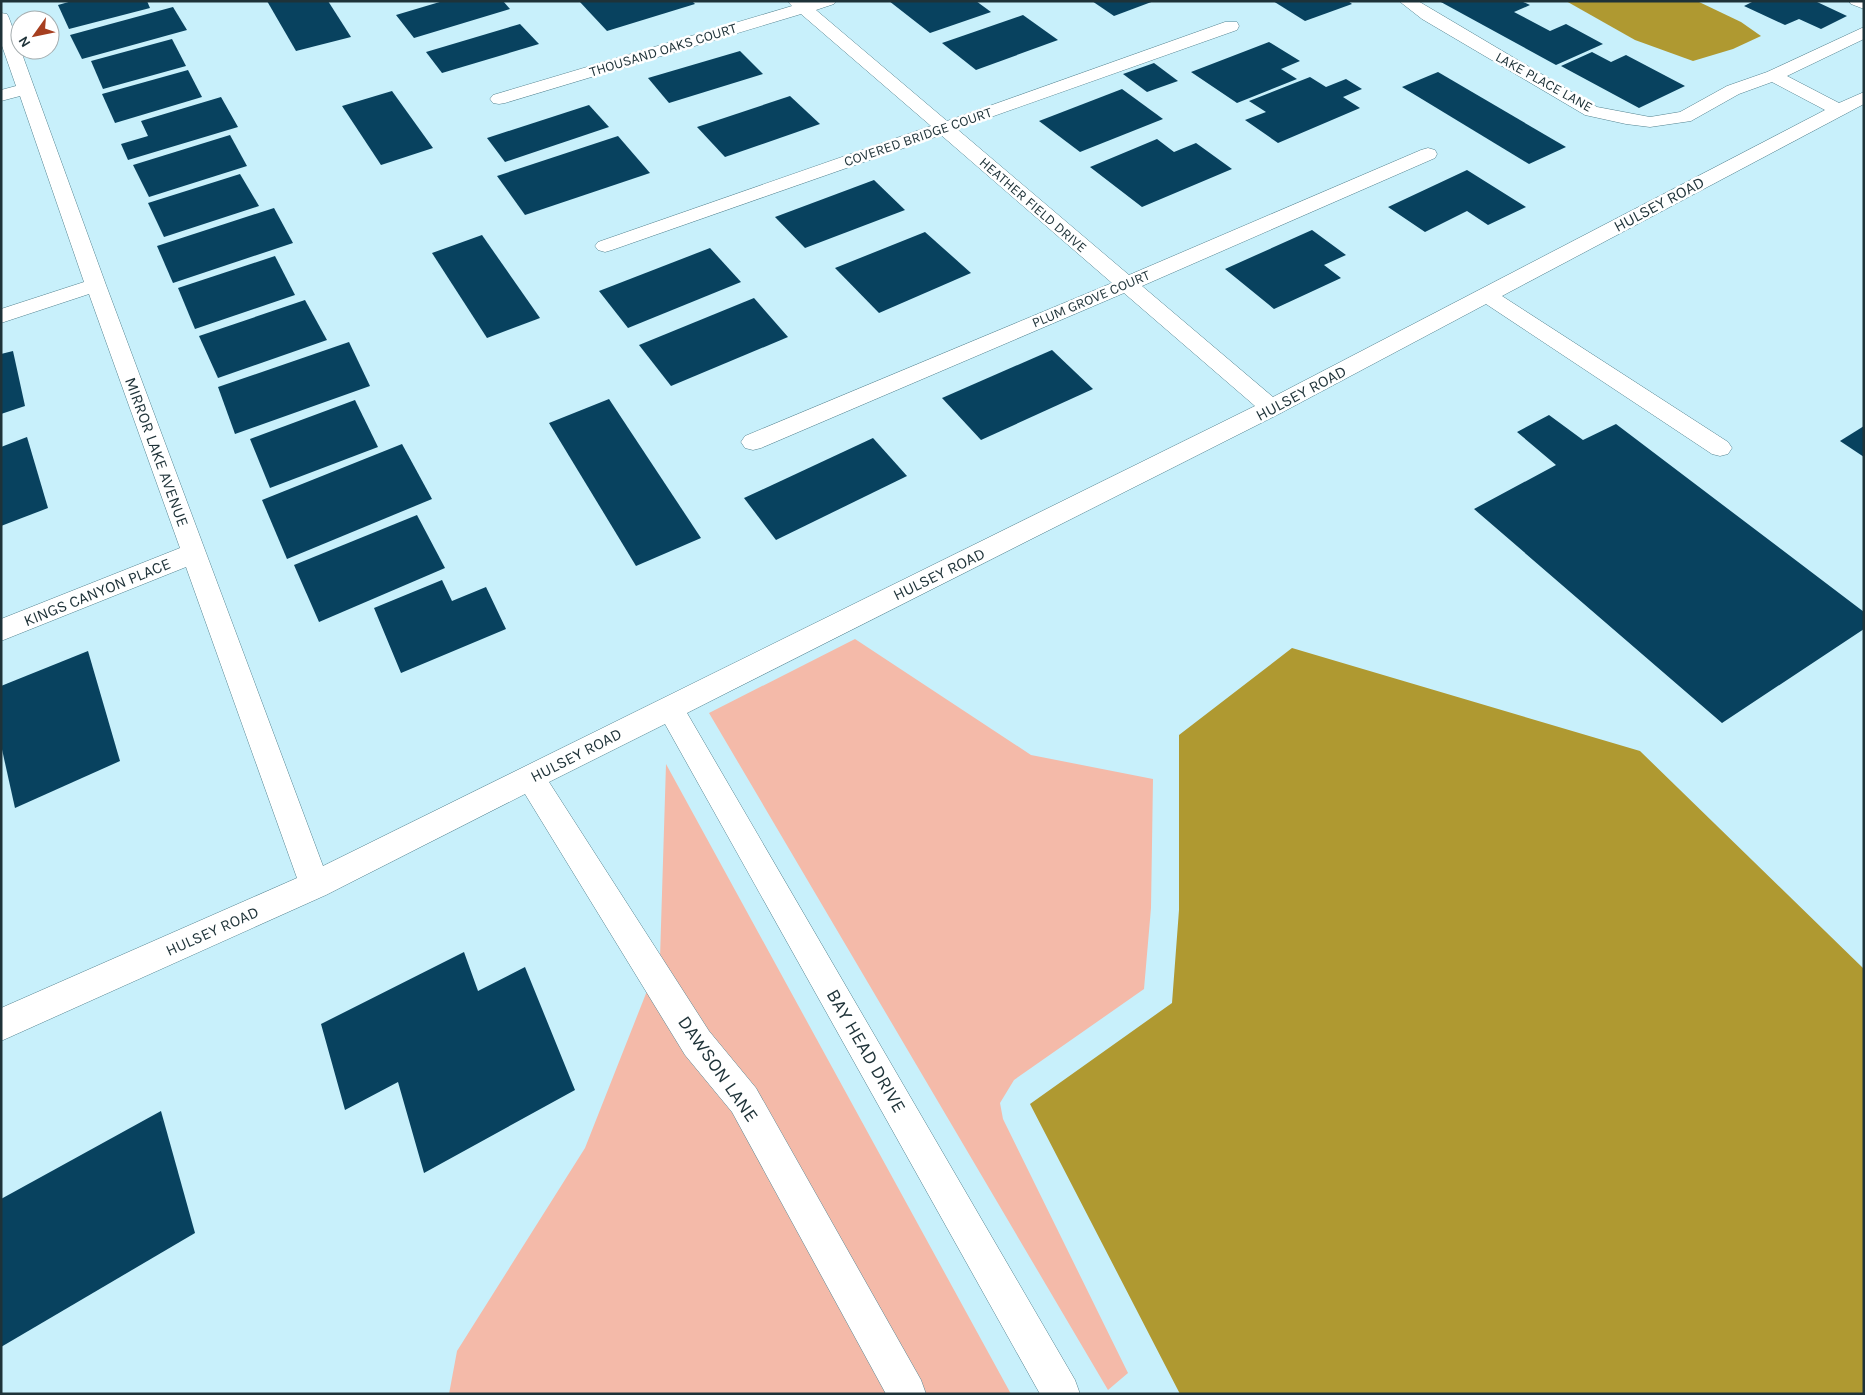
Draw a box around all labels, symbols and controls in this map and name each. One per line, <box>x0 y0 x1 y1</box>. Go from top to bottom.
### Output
north arrow <box>10 10 60 60</box>
street label: THOUSAND OAKS COURT <box>587 20 739 80</box>
text: N <box>15 33 34 51</box>
street label: LAKE PLACE LANE <box>1492 48 1596 116</box>
street label: COVERED BRIDGE COURT <box>842 104 994 170</box>
street label: HEATHER FIELD DRIVE <box>976 154 1090 256</box>
street label: HULSEY ROAD <box>1611 172 1707 236</box>
street label: PLUM GROVE COURT <box>1029 266 1153 332</box>
street label: HULSEY ROAD <box>1253 361 1349 425</box>
street label: MIRROR LAKE AVENUE <box>121 375 193 529</box>
street label: HULSEY ROAD <box>890 544 988 604</box>
street label: KINGS CANYON PLACE <box>21 554 173 630</box>
street label: HULSEY ROAD <box>527 724 625 786</box>
street label: HULSEY ROAD <box>163 902 261 960</box>
street label: BAY HEAD DRIVE <box>822 985 910 1117</box>
street label: DAWSON LANE <box>673 1012 763 1126</box>

